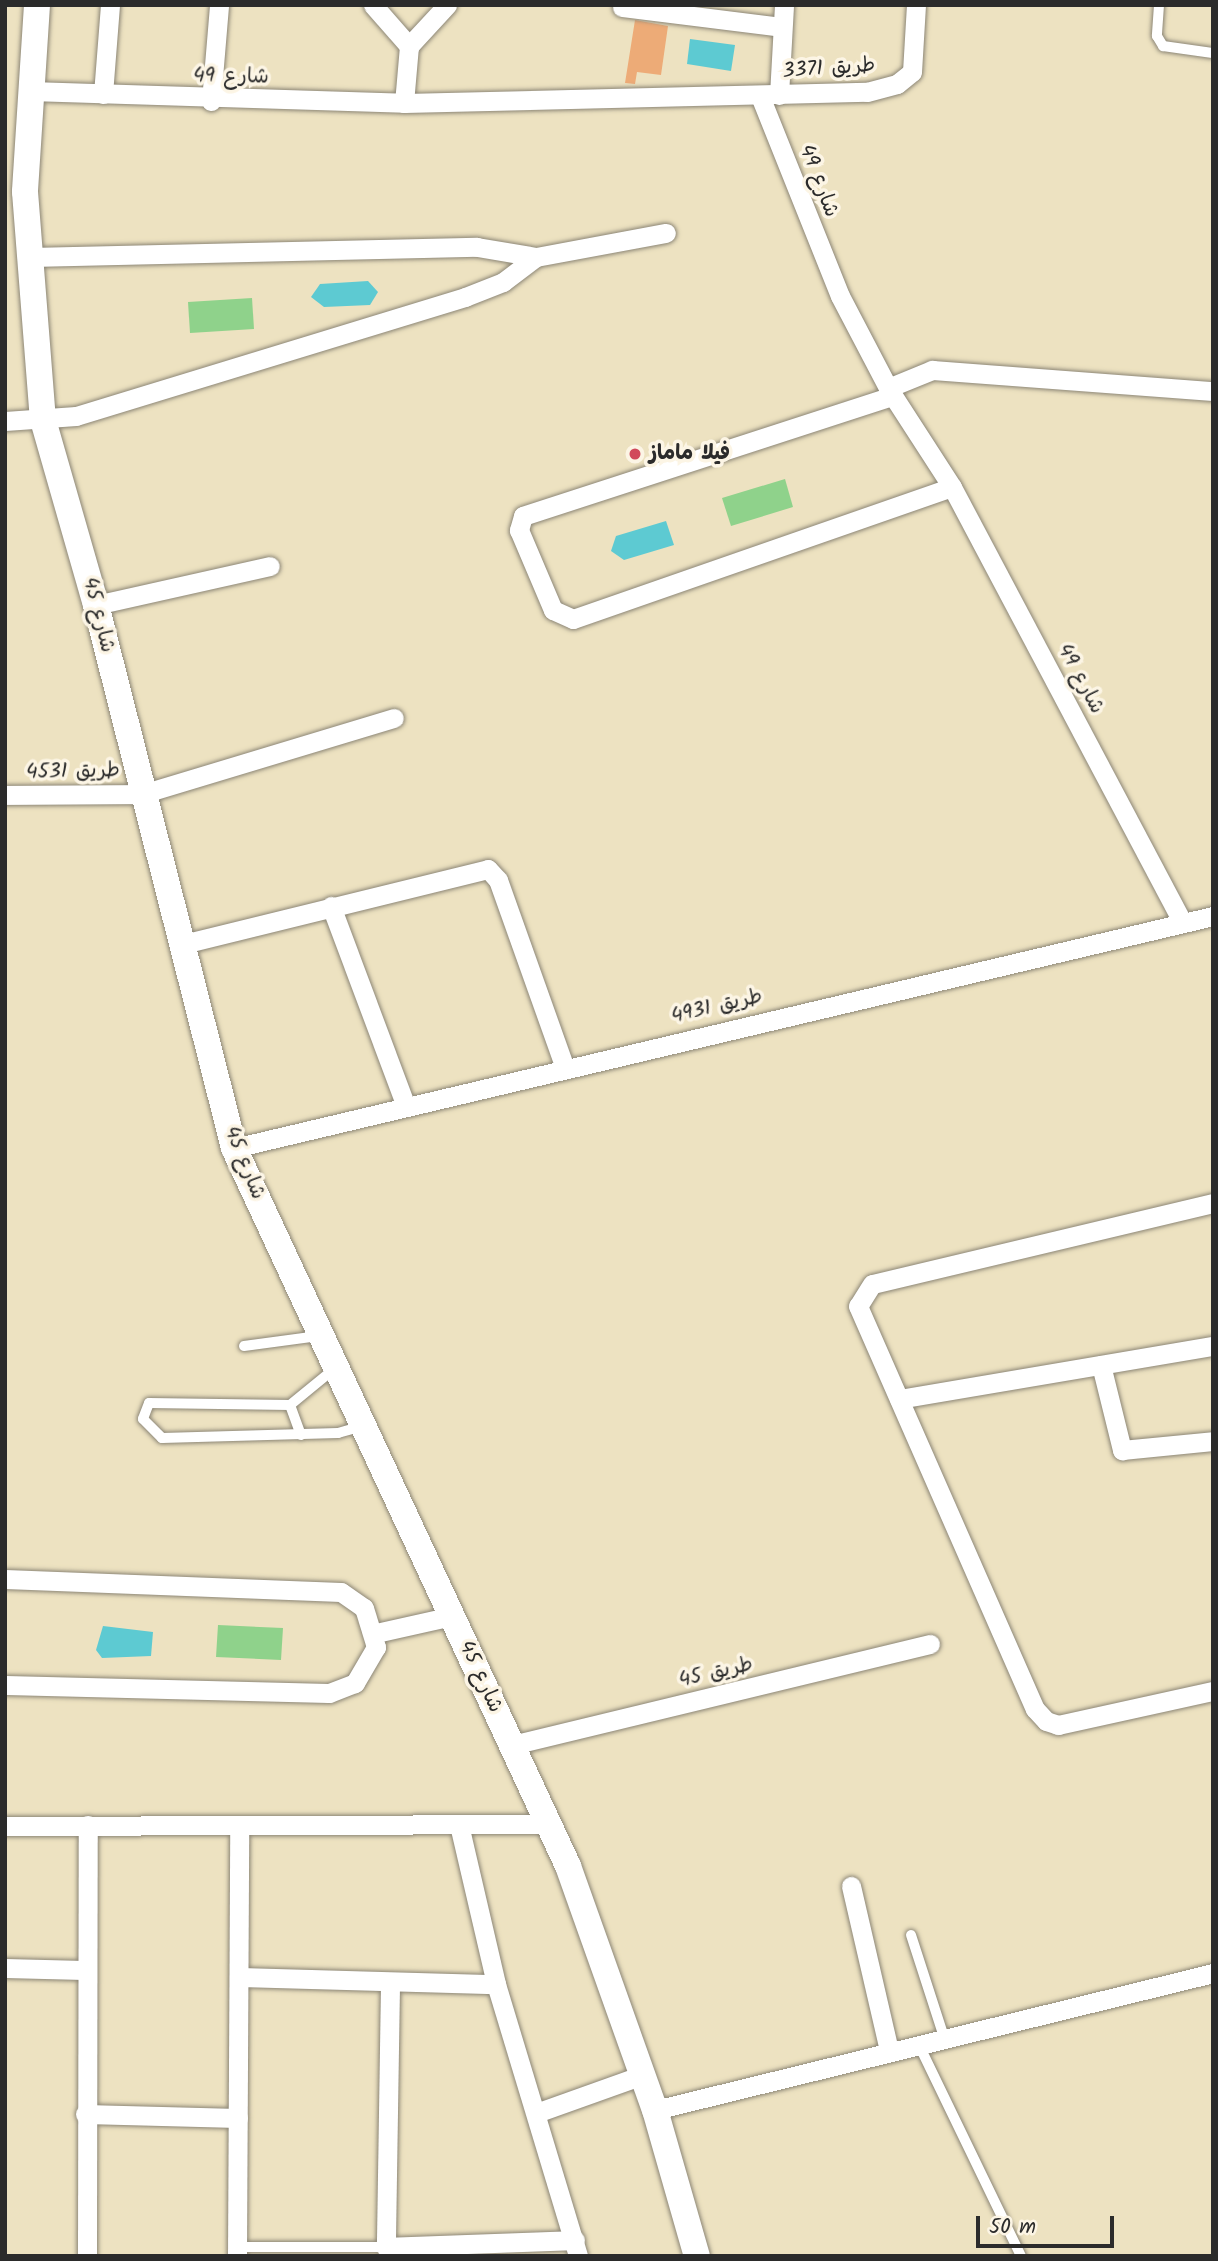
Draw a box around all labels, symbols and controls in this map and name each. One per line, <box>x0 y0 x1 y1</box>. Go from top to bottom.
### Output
street label: طريق 3371 <box>782 53 876 85</box>
street label: شارع 49 <box>193 64 269 90</box>
street label: شارع 49 <box>793 141 843 221</box>
place label: فيلا ماماز <box>649 441 730 467</box>
marker: فيلا ماماز <box>627 446 643 462</box>
street label: شارع 45 <box>76 575 120 655</box>
street label: شارع 49 <box>1051 640 1109 718</box>
street label: طريق 4531 <box>26 759 120 785</box>
street label: طريق 4931 <box>669 984 765 1030</box>
street label: شارع 45 <box>218 1123 270 1203</box>
street label: شارع 45 <box>452 1637 508 1717</box>
street label: طريق 45 <box>676 1652 756 1694</box>
scale bar <box>980 2202 1118 2246</box>
text: 50 m <box>989 2211 1036 2244</box>

